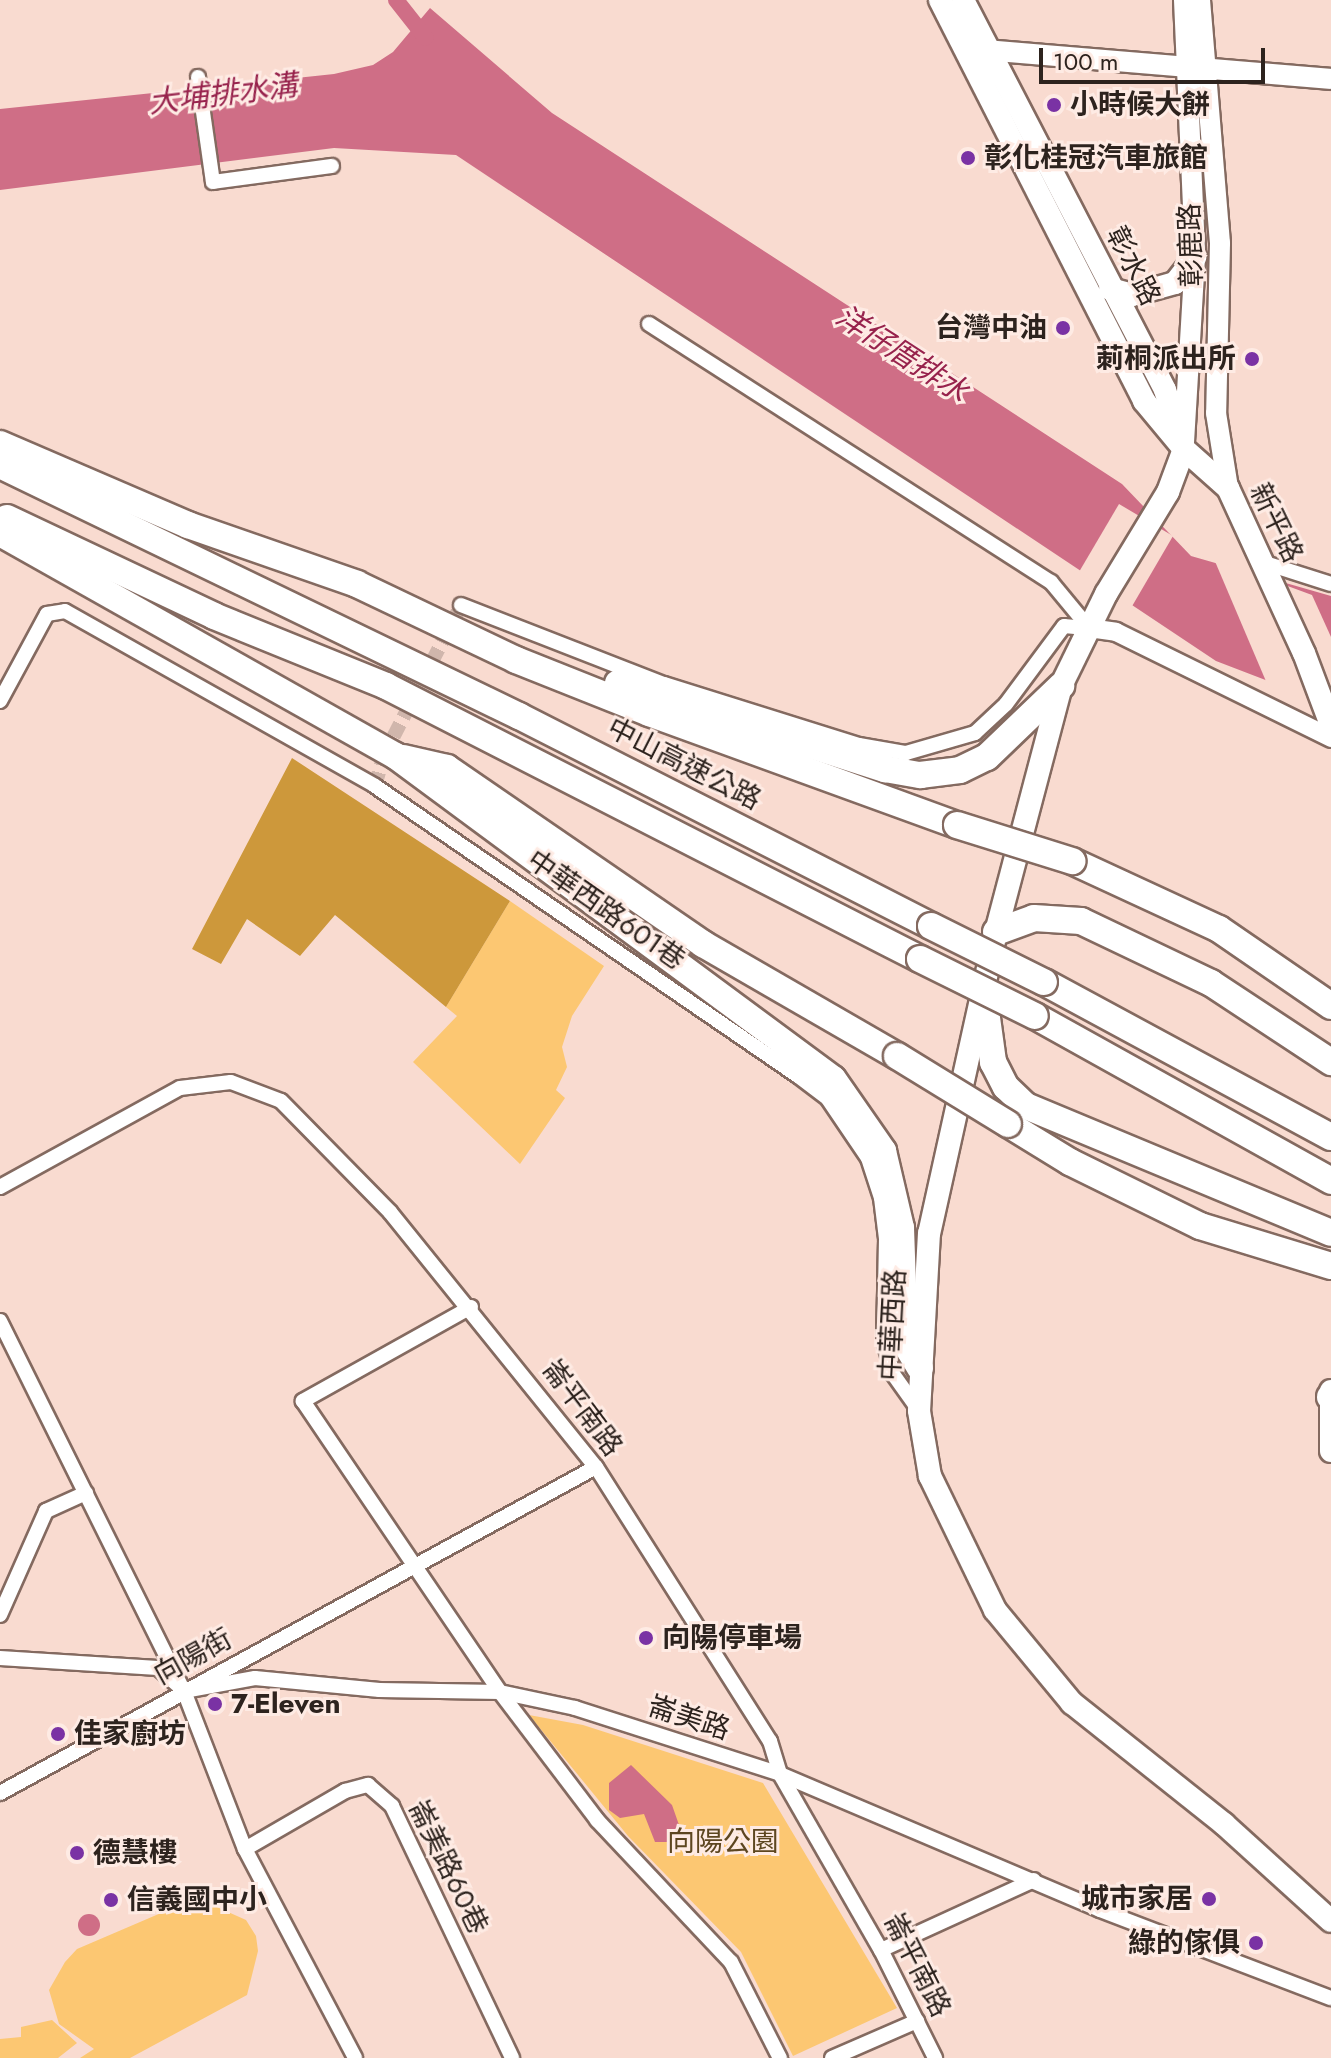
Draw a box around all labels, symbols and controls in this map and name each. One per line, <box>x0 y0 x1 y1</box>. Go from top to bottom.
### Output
scale bar <box>1043 32 1269 82</box>
text: 100 m <box>1053 44 1119 79</box>
water label: 大埔排水溝 <box>146 67 300 121</box>
place label: 小時候大餅 <box>1070 88 1210 122</box>
marker: 小時候大餅 <box>1045 96 1063 114</box>
place label: 彰化桂冠汽車旅館 <box>984 141 1208 175</box>
marker: 彰化桂冠汽車旅館 <box>959 149 977 167</box>
street label: 彰鹿路 <box>1173 202 1209 288</box>
street label: 彰水路 <box>1099 221 1167 311</box>
water label: 洋仔厝排水 <box>829 298 975 410</box>
place label: 台灣中油 <box>935 311 1047 345</box>
marker: 台灣中油 <box>1054 319 1072 337</box>
place label: 莿桐派出所 <box>1096 342 1236 376</box>
marker: 莿桐派出所 <box>1243 350 1261 368</box>
street label: 新平路 <box>1242 478 1310 568</box>
street label: 中山高速公路 <box>602 711 766 817</box>
street label: 中華西路601巷 <box>520 843 692 977</box>
street label: 中華西路 <box>873 1268 913 1382</box>
street label: 崙平南路 <box>535 1353 629 1463</box>
place label: 向陽停車場 <box>662 1621 802 1655</box>
street label: 向陽街 <box>148 1622 238 1692</box>
marker: 向陽停車場 <box>637 1629 655 1647</box>
place label: 7-Eleven <box>231 1687 341 1721</box>
street label: 崙美路 <box>644 1689 734 1747</box>
marker: 7-Eleven <box>206 1695 224 1713</box>
place label: 佳家廚坊 <box>74 1717 186 1751</box>
marker: 佳家廚坊 <box>49 1725 67 1743</box>
street label: 崙美路60巷 <box>401 1795 495 1939</box>
park label: 向陽公園 <box>667 1825 779 1859</box>
place label: 德慧樓 <box>93 1836 177 1870</box>
marker: 德慧樓 <box>68 1844 86 1862</box>
place label: 城市家居 <box>1081 1882 1193 1916</box>
place label: 信義國中小 <box>127 1883 267 1917</box>
marker: 城市家居 <box>1200 1890 1218 1908</box>
marker: 信義國中小 <box>102 1891 120 1909</box>
street label: 崙平南路 <box>877 1907 957 2023</box>
place label: 綠的傢俱 <box>1128 1926 1240 1960</box>
marker: 綠的傢俱 <box>1247 1934 1265 1952</box>

